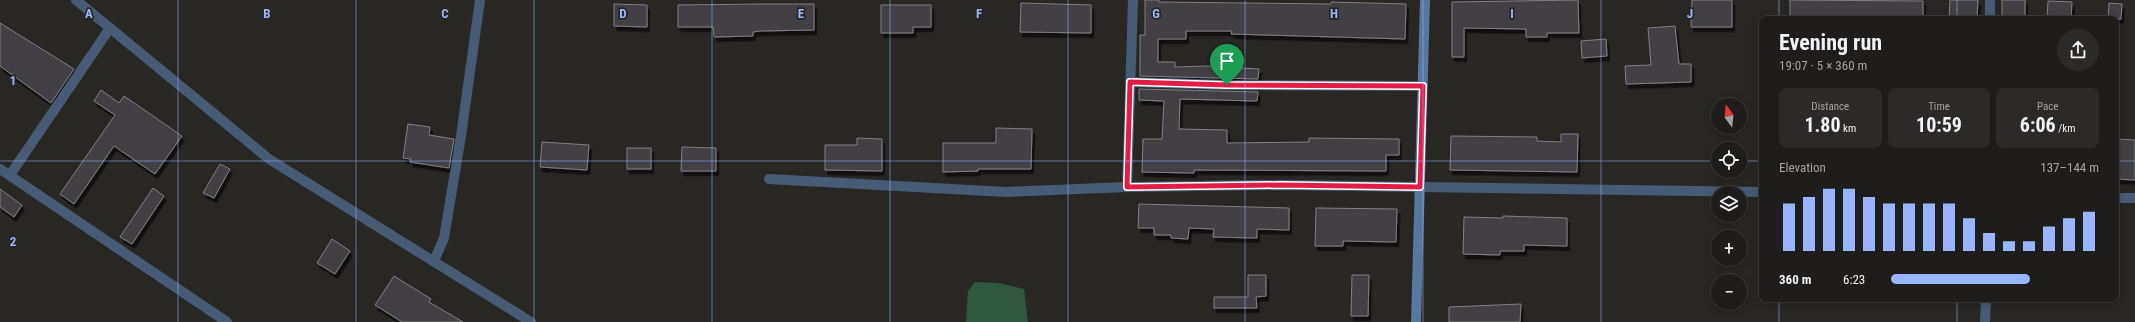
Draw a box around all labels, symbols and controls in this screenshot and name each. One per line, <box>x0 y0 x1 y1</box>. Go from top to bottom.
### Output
text: A <box>85 6 93 21</box>
text: B <box>263 6 271 21</box>
text: C <box>441 6 449 21</box>
text: D <box>619 6 627 21</box>
text: E <box>798 6 805 21</box>
text: F <box>976 6 982 21</box>
text: G <box>1152 6 1160 21</box>
text: H <box>1330 6 1338 21</box>
text: I <box>1510 6 1514 21</box>
text: J <box>1687 6 1693 21</box>
button: share <box>2057 29 2099 71</box>
text: Evening run <box>1779 30 1882 55</box>
pin <box>1210 44 1244 85</box>
icon: arrive <box>1216 50 1238 72</box>
text: 19:07 · 5 × 360 m <box>1779 58 1867 73</box>
text: 1 <box>10 73 16 88</box>
north arrow <box>1711 98 1747 134</box>
map controls <box>1711 98 1747 310</box>
text: Distance <box>1811 100 1849 113</box>
text: Time <box>1928 100 1950 113</box>
text: Pace <box>2037 100 2058 113</box>
text: 1.80 <box>1804 113 1841 137</box>
text: 10:59 <box>1916 113 1962 137</box>
text: 6:06 <box>2020 113 2056 137</box>
text: km <box>1841 122 1856 135</box>
text: /km <box>2056 122 2075 135</box>
button: locate <box>1711 142 1747 178</box>
text: Elevation <box>1779 160 1826 175</box>
text: 137–144 m <box>2040 160 2099 175</box>
button: layers <box>1711 186 1747 222</box>
button: + <box>1711 230 1747 266</box>
text: 2 <box>10 234 17 249</box>
text: 360 m <box>1779 272 1811 287</box>
text: 6:23 <box>1843 272 1865 287</box>
button: − <box>1711 274 1747 310</box>

